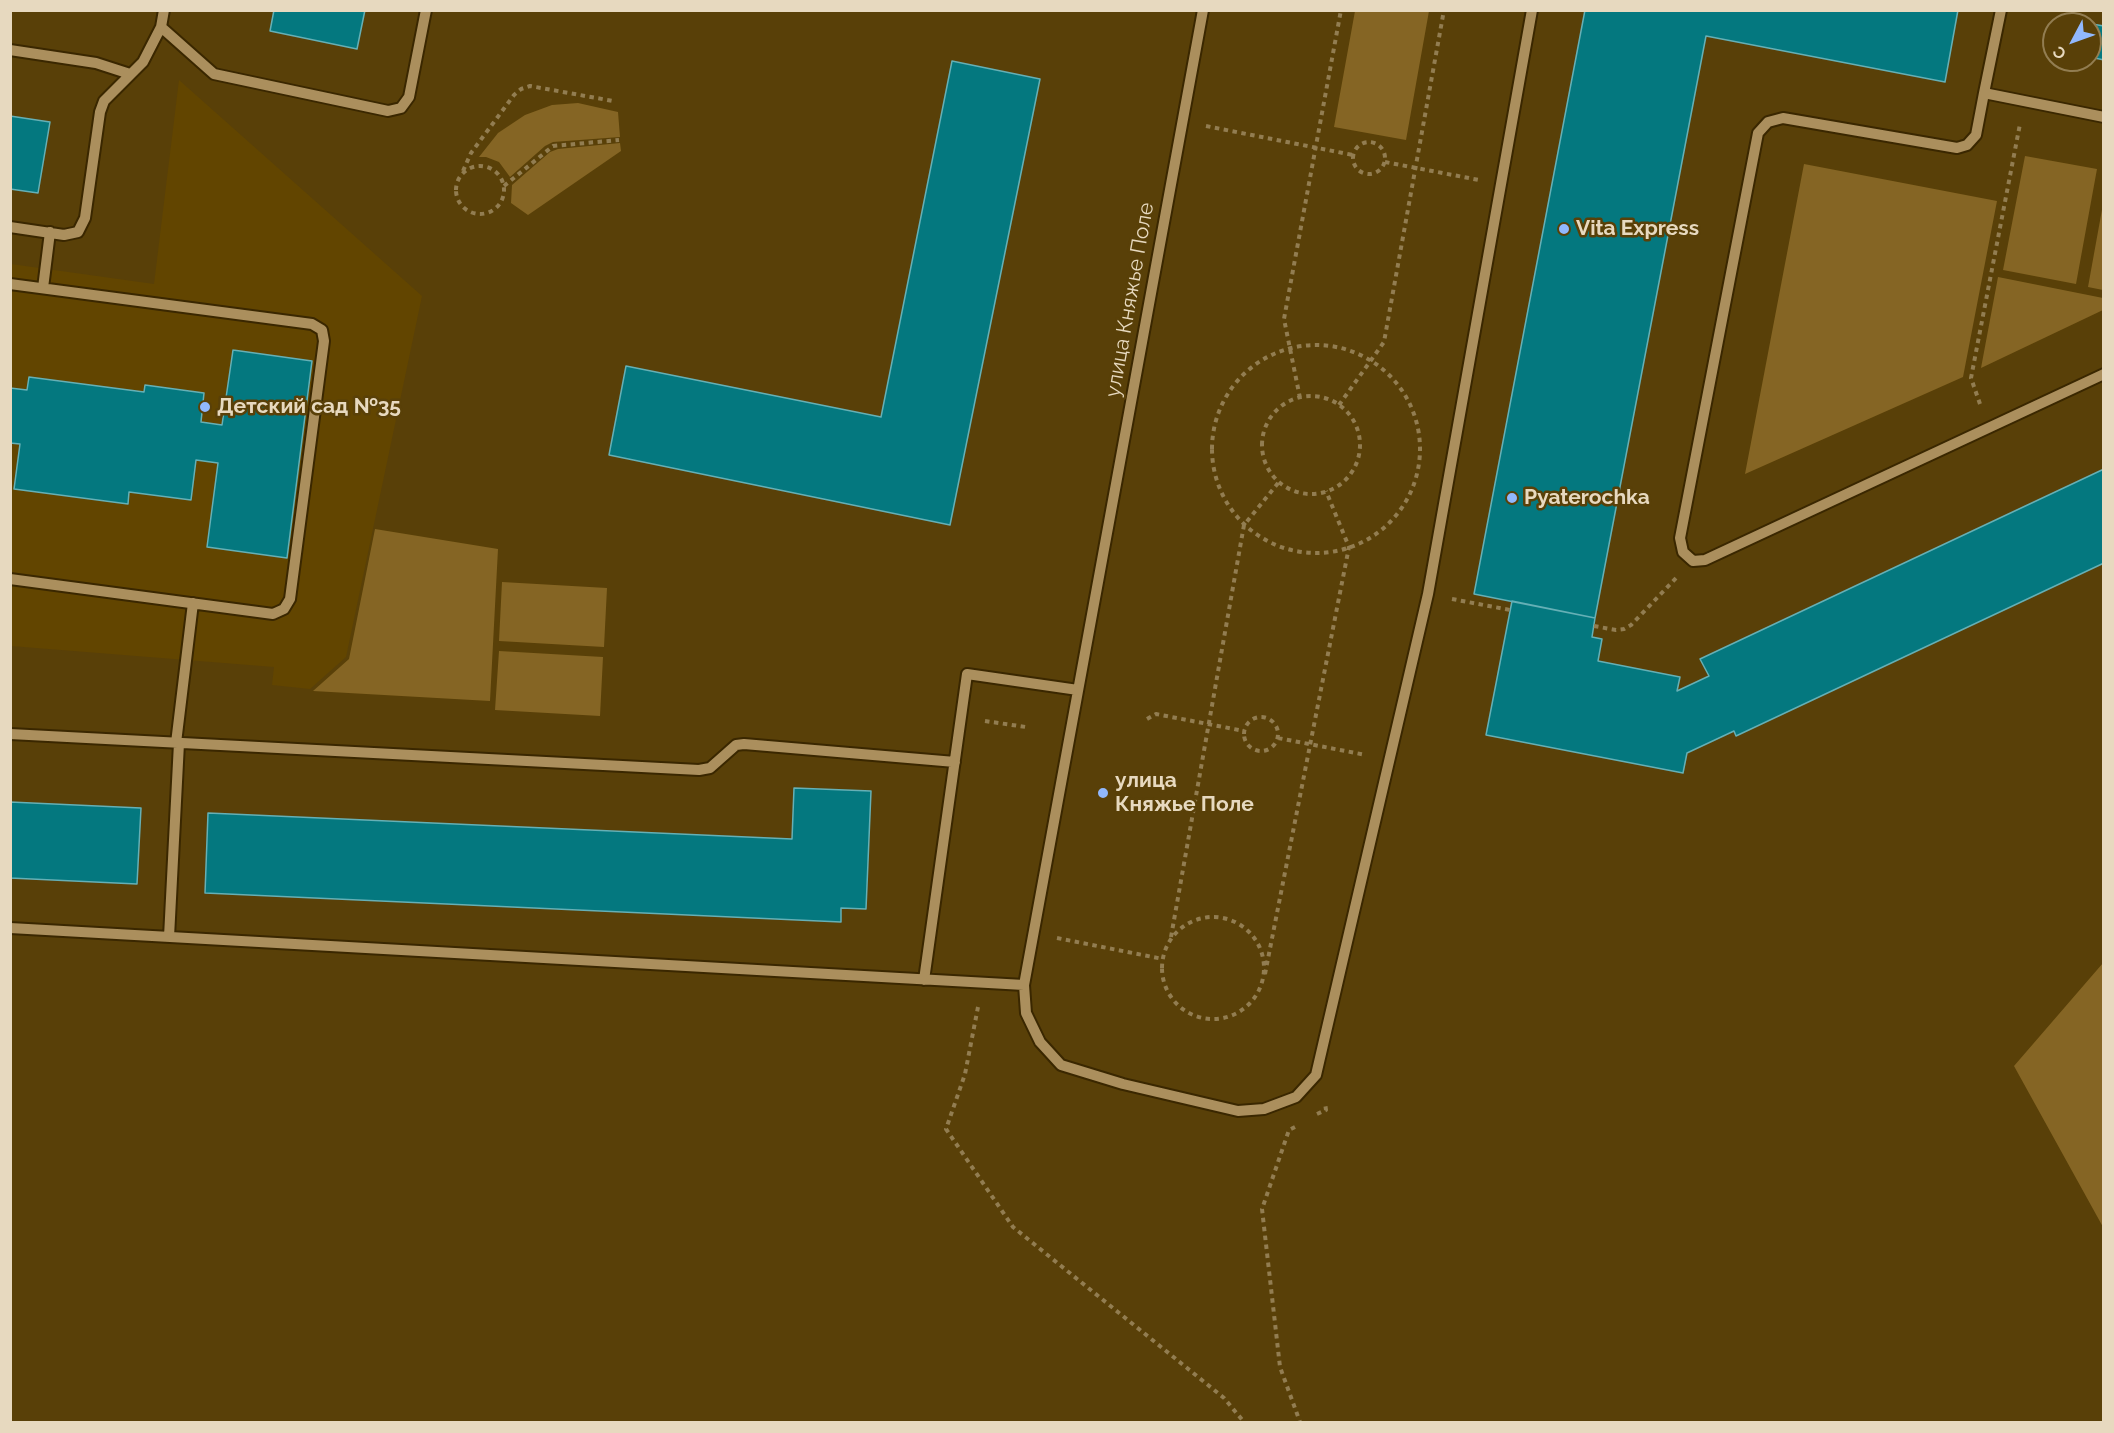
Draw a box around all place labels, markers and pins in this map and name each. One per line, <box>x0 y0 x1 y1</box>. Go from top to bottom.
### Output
place label: Vita Express <box>1576 216 1699 242</box>
marker: Vita Express <box>1557 222 1571 236</box>
place label: Детский сад №35 <box>217 394 401 420</box>
marker: Детский сад №35 <box>198 400 212 414</box>
place label: Pyaterochka <box>1524 485 1650 511</box>
marker: Pyaterochka <box>1505 491 1519 505</box>
place label: улица Княжье Поле <box>1115 768 1254 818</box>
marker: улица Княжье Поле <box>1096 786 1110 800</box>

